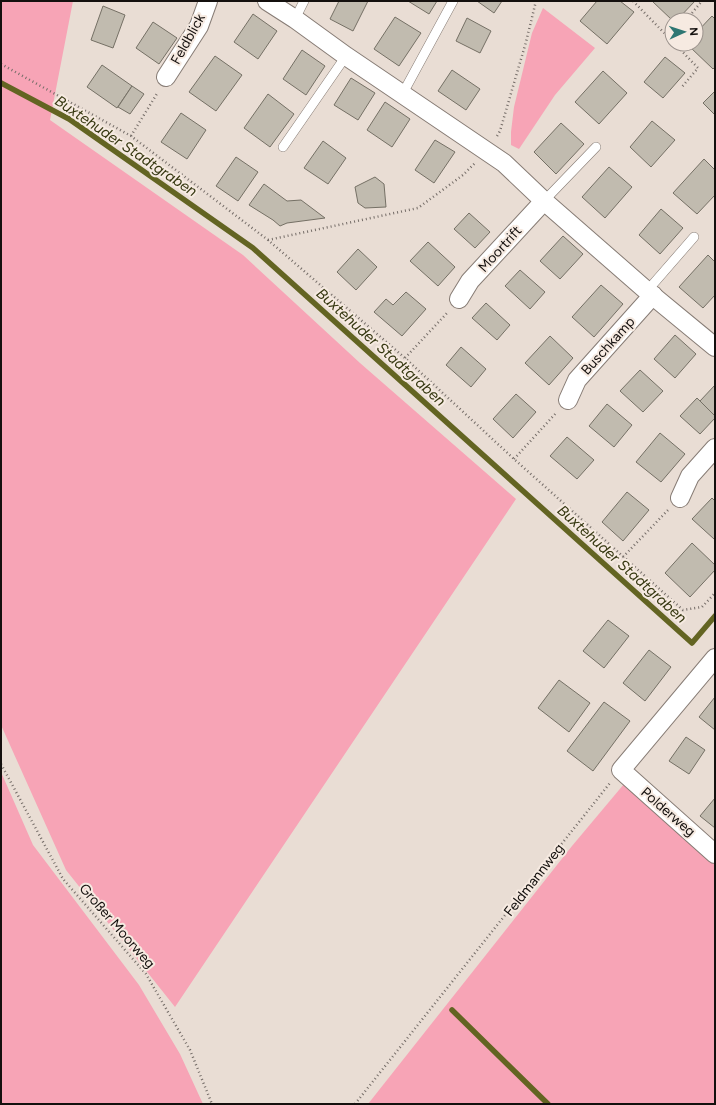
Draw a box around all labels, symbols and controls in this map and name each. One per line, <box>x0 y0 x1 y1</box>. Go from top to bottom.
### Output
street label: Feldblick <box>167 10 209 67</box>
north arrow <box>664 12 704 52</box>
text: N <box>687 27 700 36</box>
water label: Buxtehuder Stadtgraben <box>51 92 201 200</box>
street label: Moortrift <box>475 222 525 276</box>
water label: Buxtehuder Stadtgraben <box>313 284 449 410</box>
street label: Buschkamp <box>578 313 638 379</box>
water label: Buxtehuder Stadtgraben <box>554 501 690 627</box>
street label: Polderweg <box>637 784 699 840</box>
street label: Feldmannweg <box>500 840 568 920</box>
street label: Großer Moorweg <box>76 880 158 972</box>

